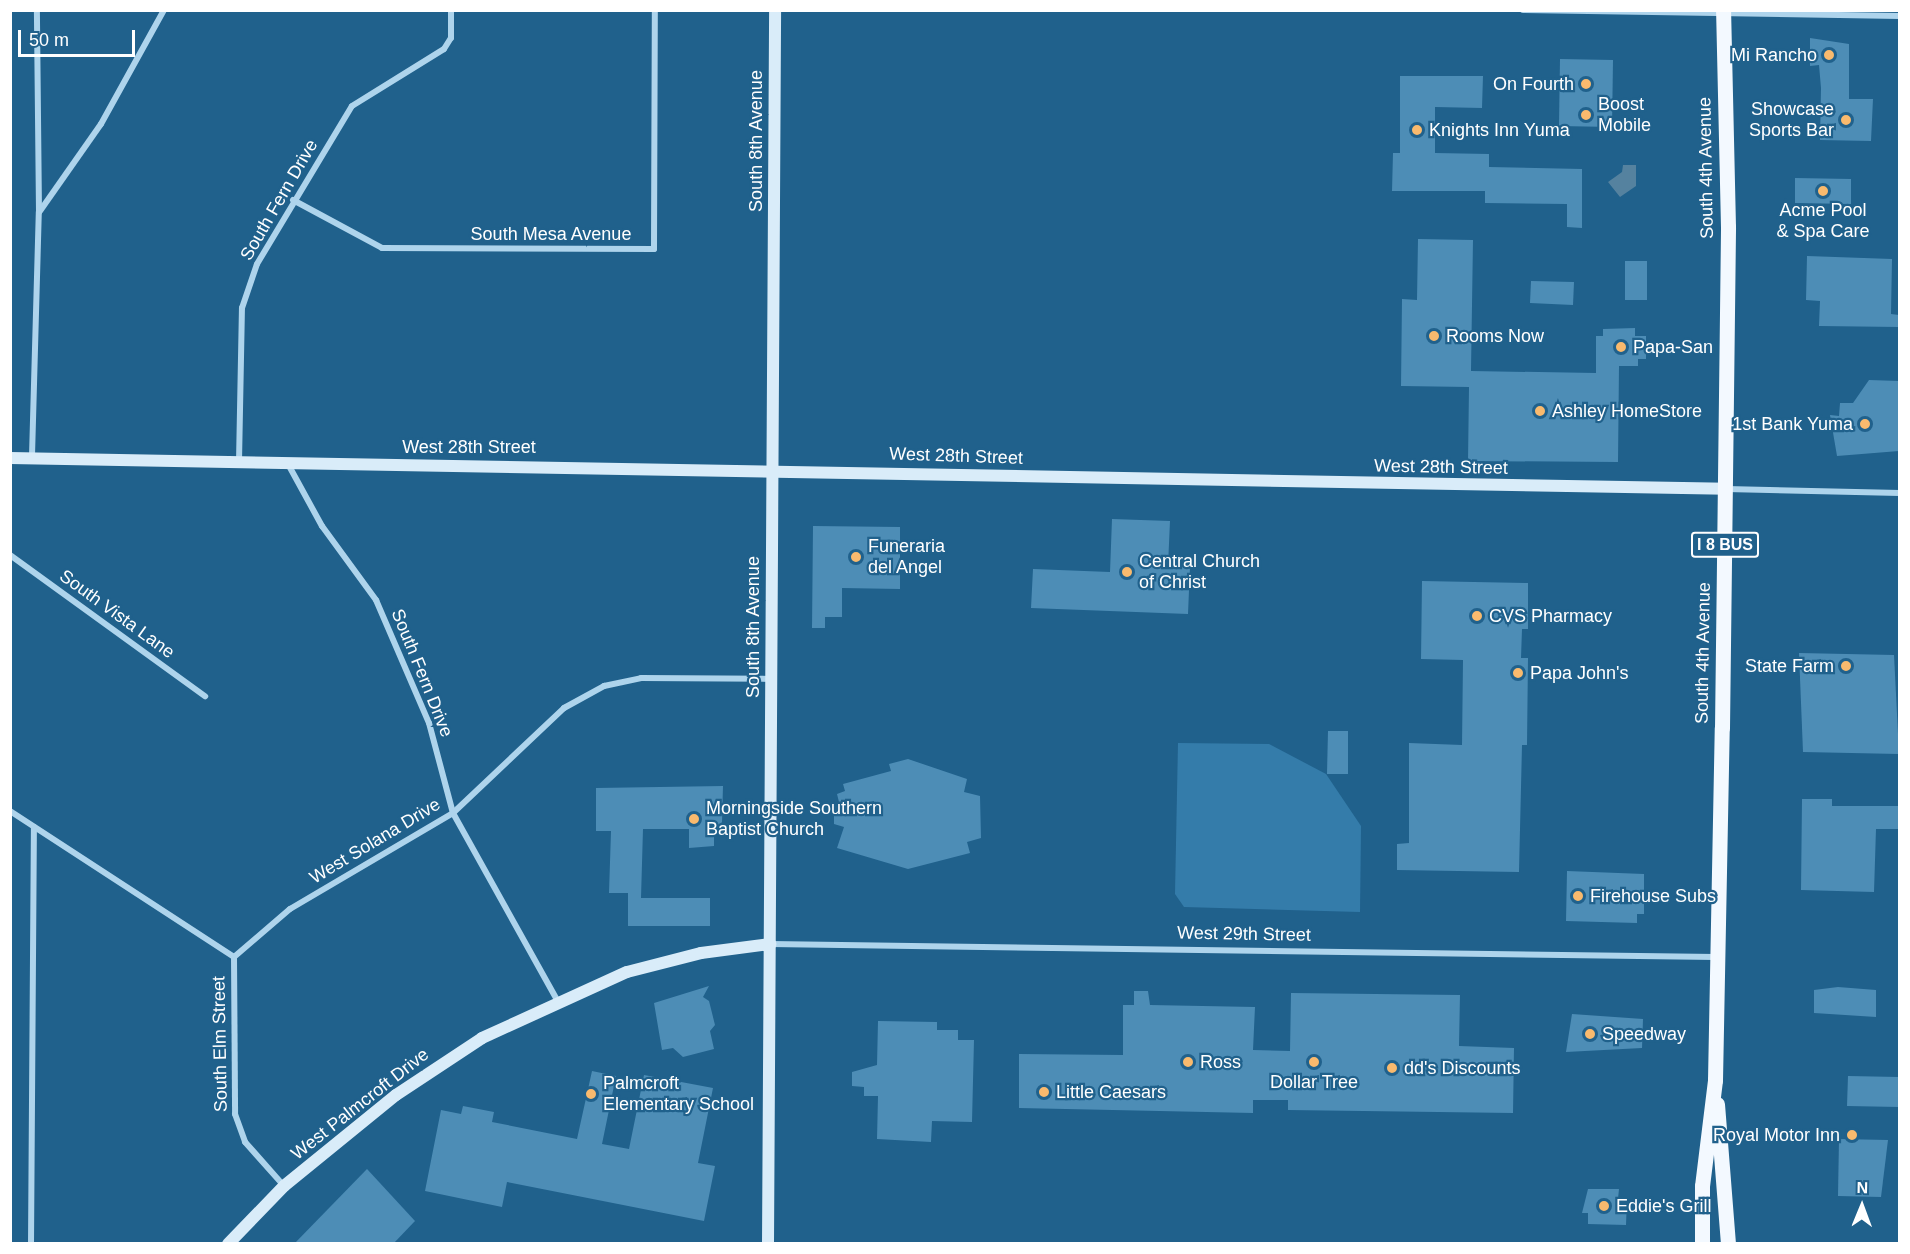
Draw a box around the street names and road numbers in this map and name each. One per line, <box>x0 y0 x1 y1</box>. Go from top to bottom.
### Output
street label: South 8th Avenue <box>745 70 767 212</box>
street label: South 4th Avenue <box>1694 96 1718 240</box>
street label: South Fern Drive <box>236 136 322 264</box>
street label: South Mesa Avenue <box>470 223 632 245</box>
street label: West 28th Street <box>402 436 536 458</box>
street label: West 28th Street <box>889 443 1023 469</box>
street label: West 28th Street <box>1374 455 1508 479</box>
road number: I 8 BUS <box>1690 532 1760 558</box>
street label: South 8th Avenue <box>742 556 764 698</box>
street label: South Vista Lane <box>55 565 179 663</box>
street label: South 4th Avenue <box>1691 581 1715 725</box>
street label: South Fern Drive <box>387 606 457 740</box>
street label: West Solana Drive <box>306 793 444 889</box>
street label: West 29th Street <box>1177 922 1311 946</box>
street label: South Elm Street <box>208 976 232 1112</box>
street label: West Palmcroft Drive <box>287 1044 433 1164</box>

